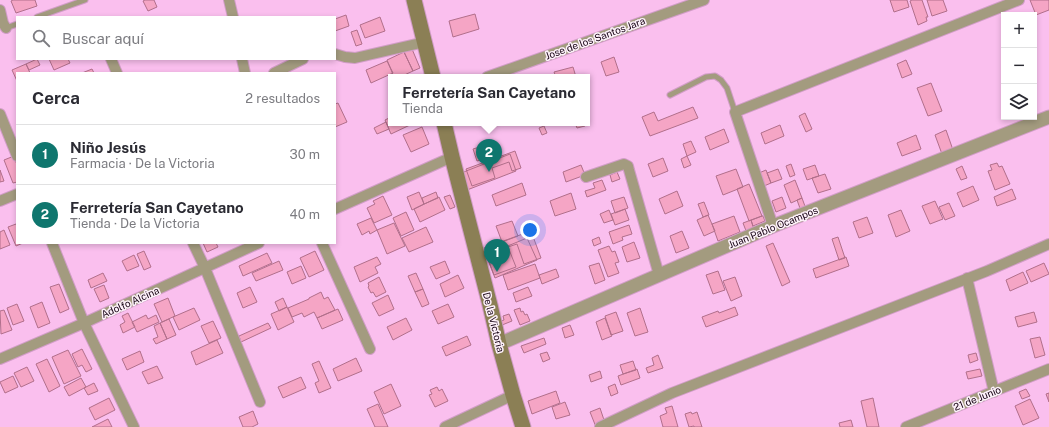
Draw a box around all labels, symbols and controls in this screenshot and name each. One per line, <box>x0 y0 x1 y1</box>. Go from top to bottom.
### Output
map controls <box>1001 12 1037 120</box>
button: + <box>1001 12 1037 48</box>
street label: Jose de los Santos Jara <box>543 14 647 62</box>
search box <box>16 16 336 60</box>
icon: search <box>30 27 52 49</box>
text: Buscar aquí <box>62 30 144 47</box>
button: − <box>1001 48 1037 84</box>
popup <box>388 74 590 126</box>
text: Ferretería San Cayetano <box>402 84 576 101</box>
button: layers <box>1001 84 1037 120</box>
text: Cerca <box>32 88 80 108</box>
text: 2 resultados <box>245 91 320 106</box>
text: Tienda <box>402 101 443 116</box>
text: Niño Jesús <box>70 139 146 156</box>
pin: 2 <box>476 139 502 172</box>
text: 1 <box>42 147 48 162</box>
text: 30 m <box>290 147 320 162</box>
text: Farmacia · De la Victoria <box>70 156 215 171</box>
text: Ferretería San Cayetano <box>70 199 244 216</box>
street label: Juan Pablo Ocampos <box>727 204 819 250</box>
text: 2 <box>41 207 49 222</box>
text: 40 m <box>289 207 320 222</box>
text: Tienda · De la Victoria <box>70 216 200 231</box>
your location <box>520 220 540 240</box>
pin: 1 <box>484 239 510 272</box>
street label: Adolfo Alcina <box>99 284 161 320</box>
street label: De la Victoria <box>481 291 507 353</box>
street label: 21 de Junio <box>952 383 1003 413</box>

